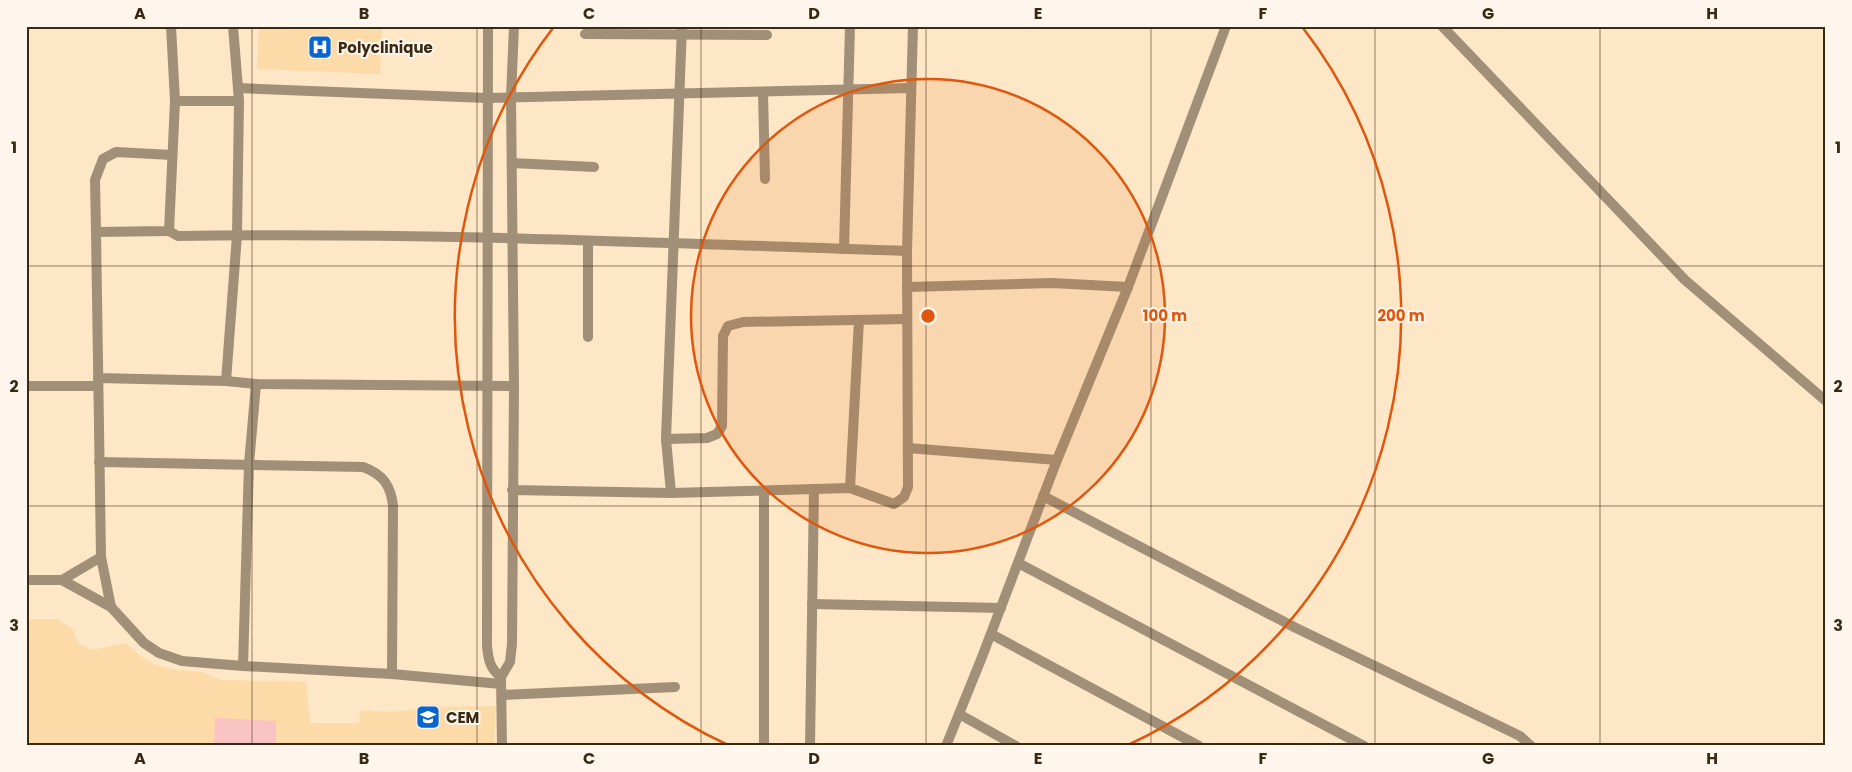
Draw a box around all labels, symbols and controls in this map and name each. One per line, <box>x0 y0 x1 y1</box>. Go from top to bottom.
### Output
text: A <box>134 2 146 25</box>
text: B <box>359 2 369 25</box>
text: C <box>583 2 595 25</box>
text: D <box>808 2 820 25</box>
text: E <box>1034 2 1042 25</box>
text: F <box>1259 2 1268 25</box>
text: G <box>1482 2 1494 25</box>
text: H <box>1706 2 1718 25</box>
hospital icon: Polyclinique <box>307 34 333 60</box>
place label: Polyclinique <box>338 37 433 58</box>
text: 1 <box>11 136 17 159</box>
text: 1 <box>1835 136 1841 159</box>
text: 100 m <box>1143 305 1187 326</box>
text: 200 m <box>1377 305 1425 326</box>
centre of rings <box>919 307 937 325</box>
text: 2 <box>9 375 19 398</box>
text: 2 <box>1833 375 1843 398</box>
text: 3 <box>9 614 19 637</box>
text: 3 <box>1833 614 1843 637</box>
school or university icon: CEM <box>415 704 441 730</box>
place label: CEM <box>446 707 479 728</box>
text: A <box>134 747 146 770</box>
text: B <box>359 747 369 770</box>
text: C <box>583 747 595 770</box>
text: D <box>808 747 820 770</box>
text: E <box>1034 747 1042 770</box>
text: F <box>1259 747 1268 770</box>
text: G <box>1482 747 1494 770</box>
text: H <box>1706 747 1718 770</box>

